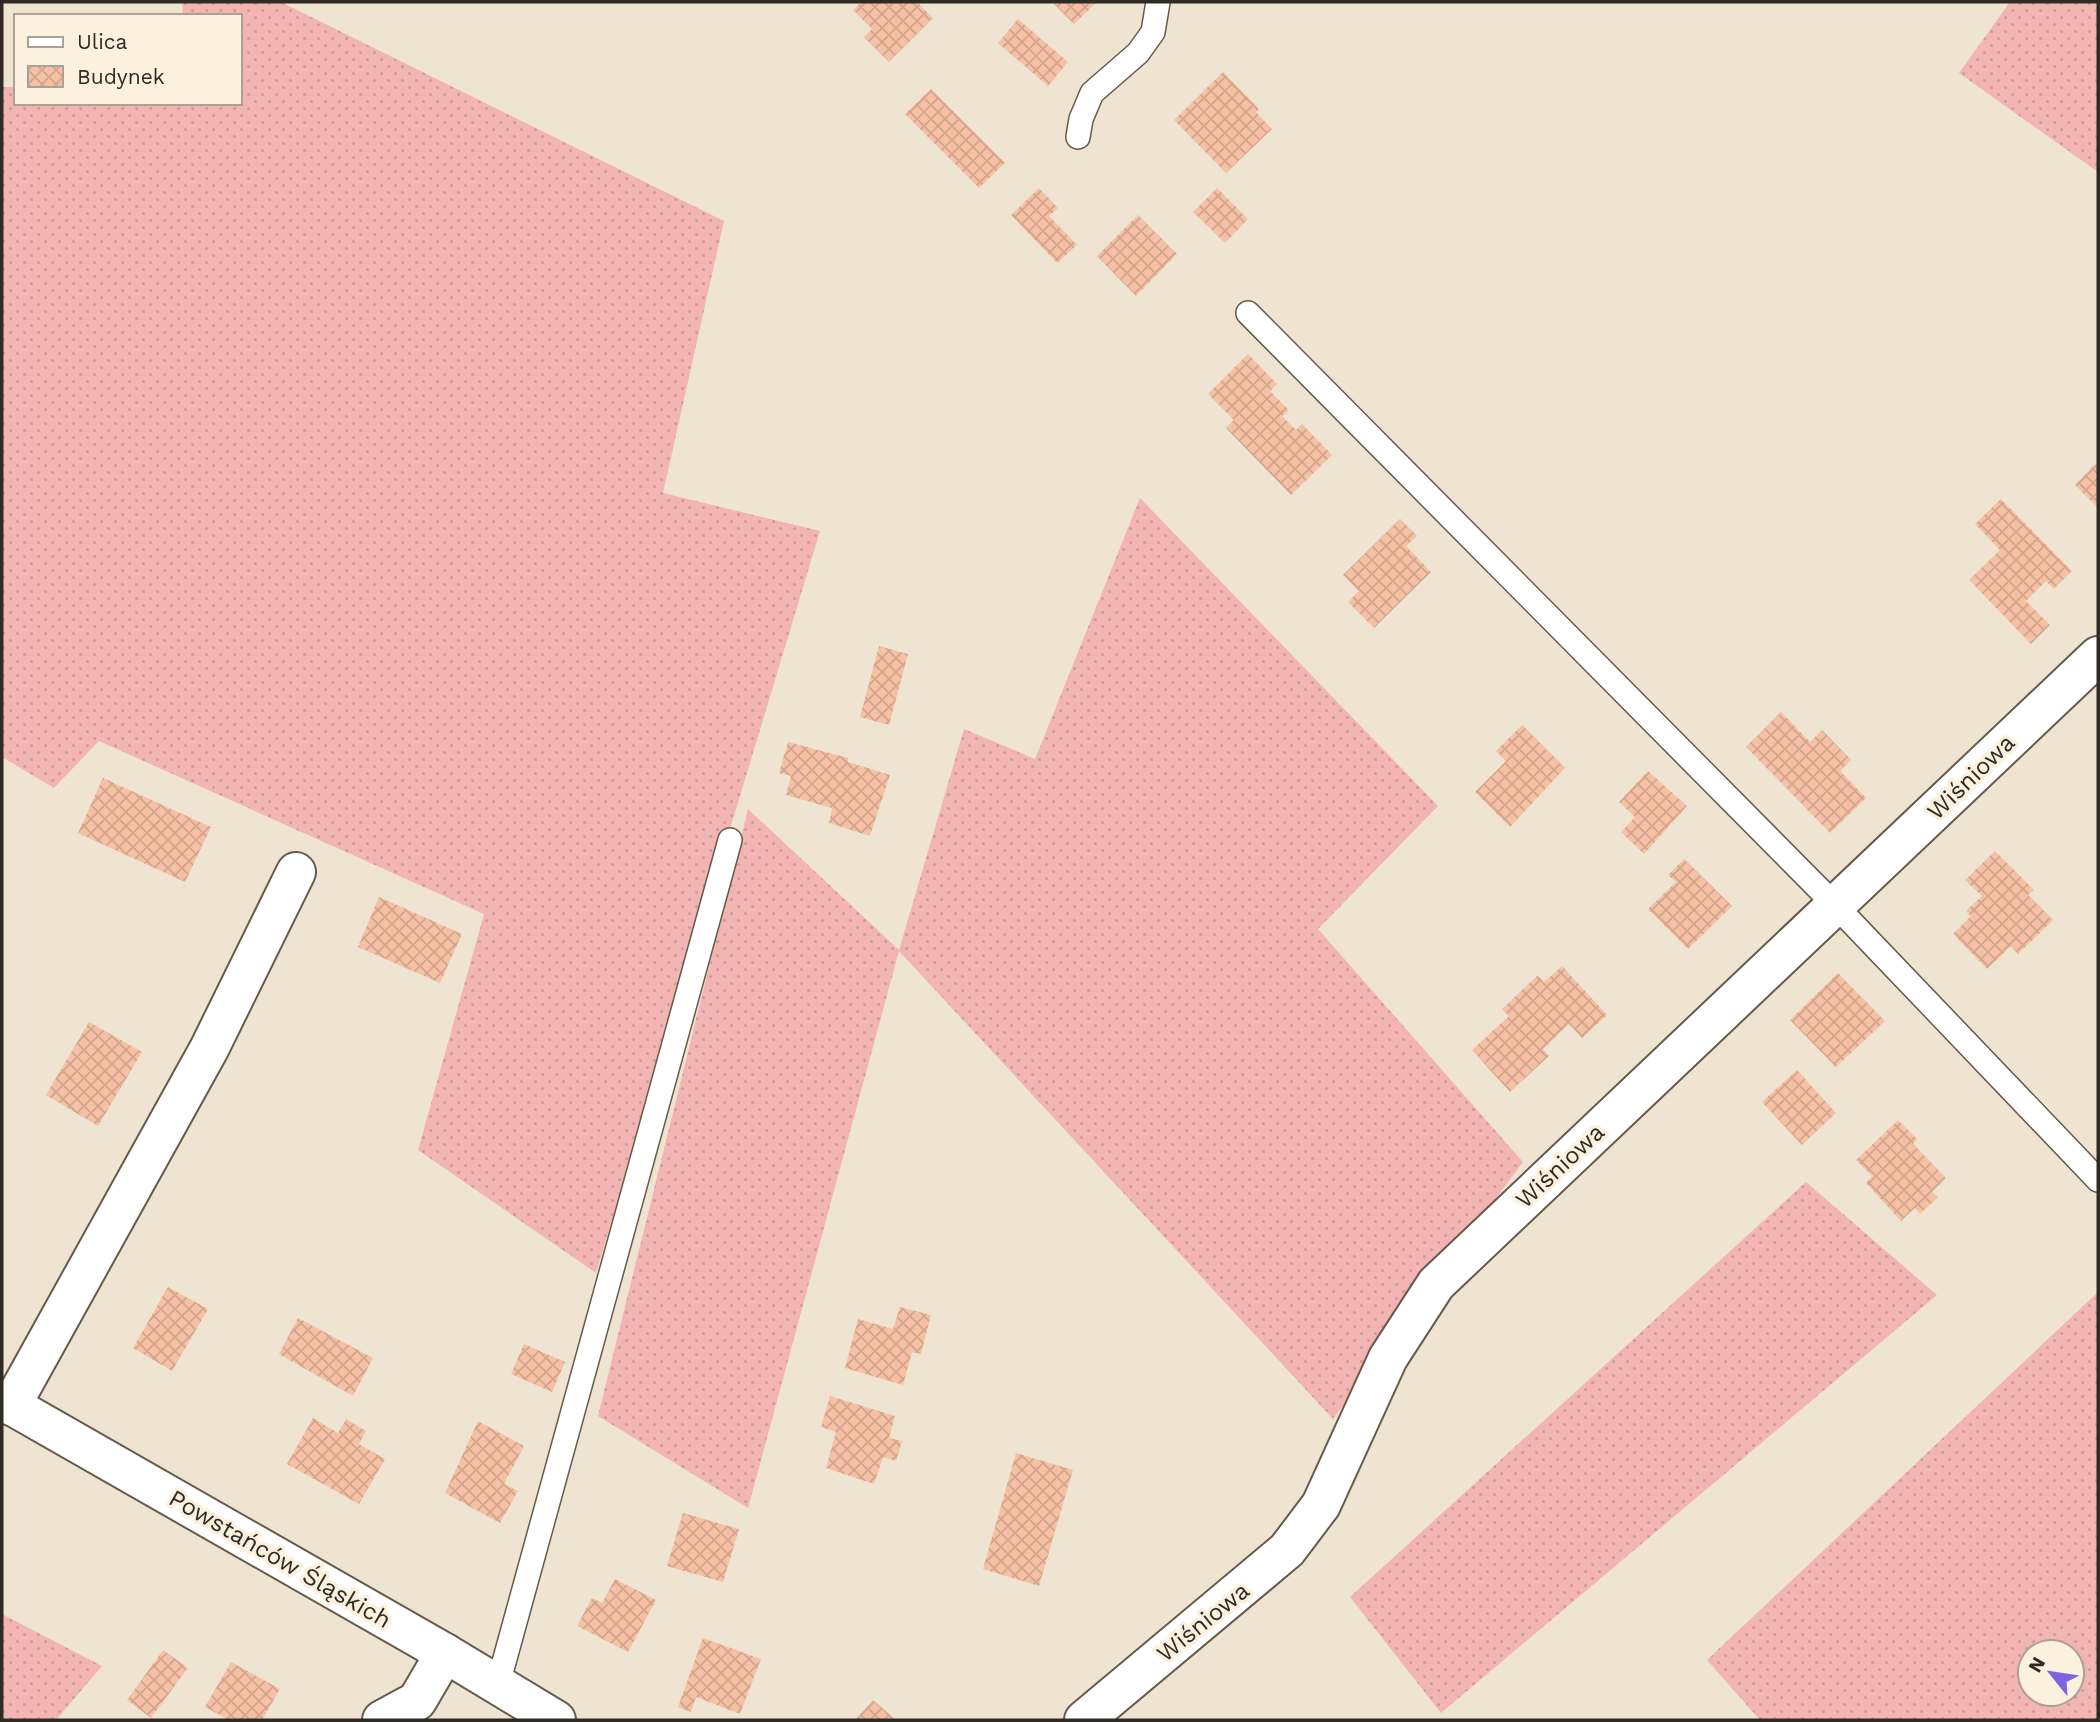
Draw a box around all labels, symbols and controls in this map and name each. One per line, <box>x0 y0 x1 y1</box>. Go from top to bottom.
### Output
legend <box>14 14 242 105</box>
text: Ulica <box>77 29 128 54</box>
text: Budynek <box>77 64 165 89</box>
street label: Wiśniowa <box>1921 728 2021 826</box>
street label: Wiśniowa <box>1510 1118 1610 1214</box>
street label: Powstańców Śląskich <box>164 1484 396 1634</box>
street label: Wiśniowa <box>1151 1576 1255 1668</box>
north arrow <box>2016 1638 2086 1708</box>
text: N <box>2023 1653 2050 1677</box>

